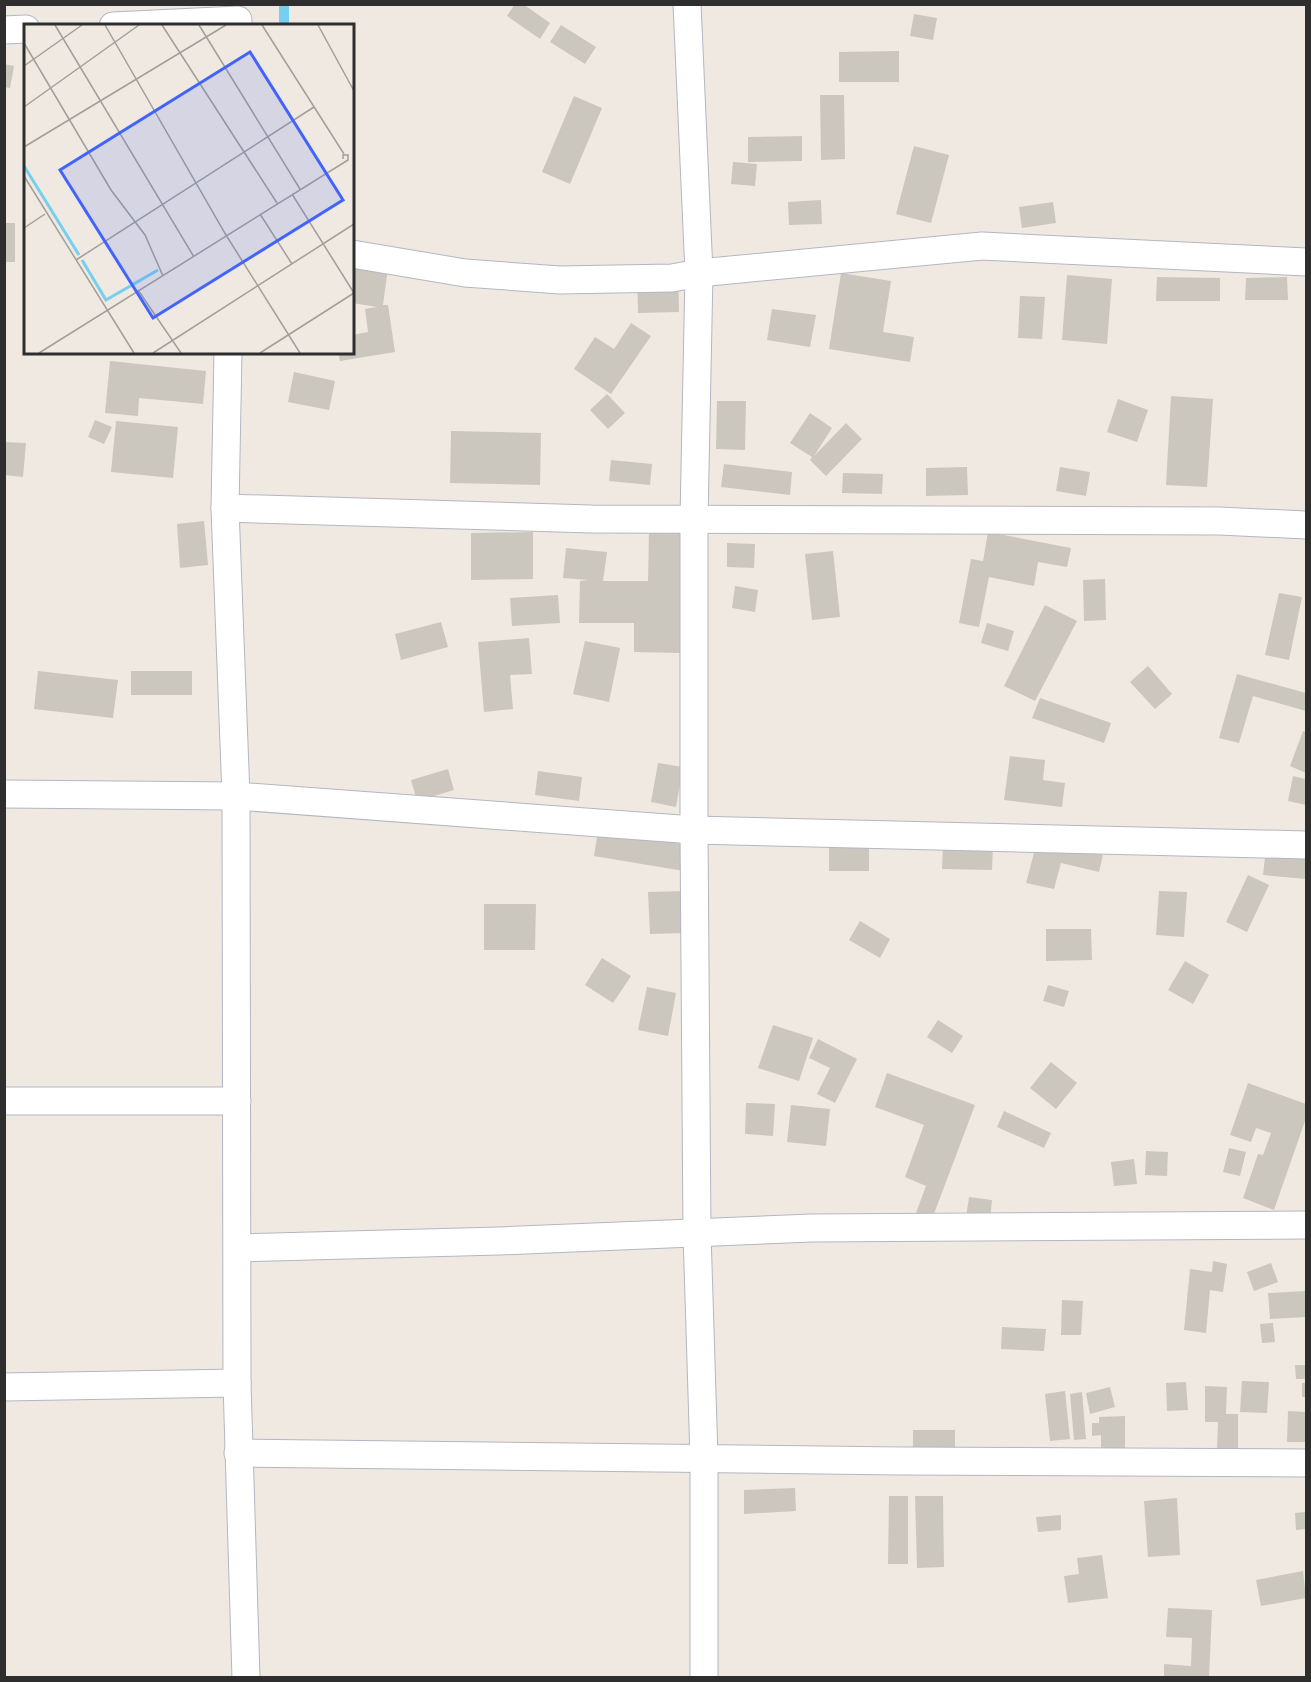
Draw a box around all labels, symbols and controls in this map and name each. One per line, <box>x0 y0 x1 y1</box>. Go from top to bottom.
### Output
inset map <box>24 24 354 354</box>

